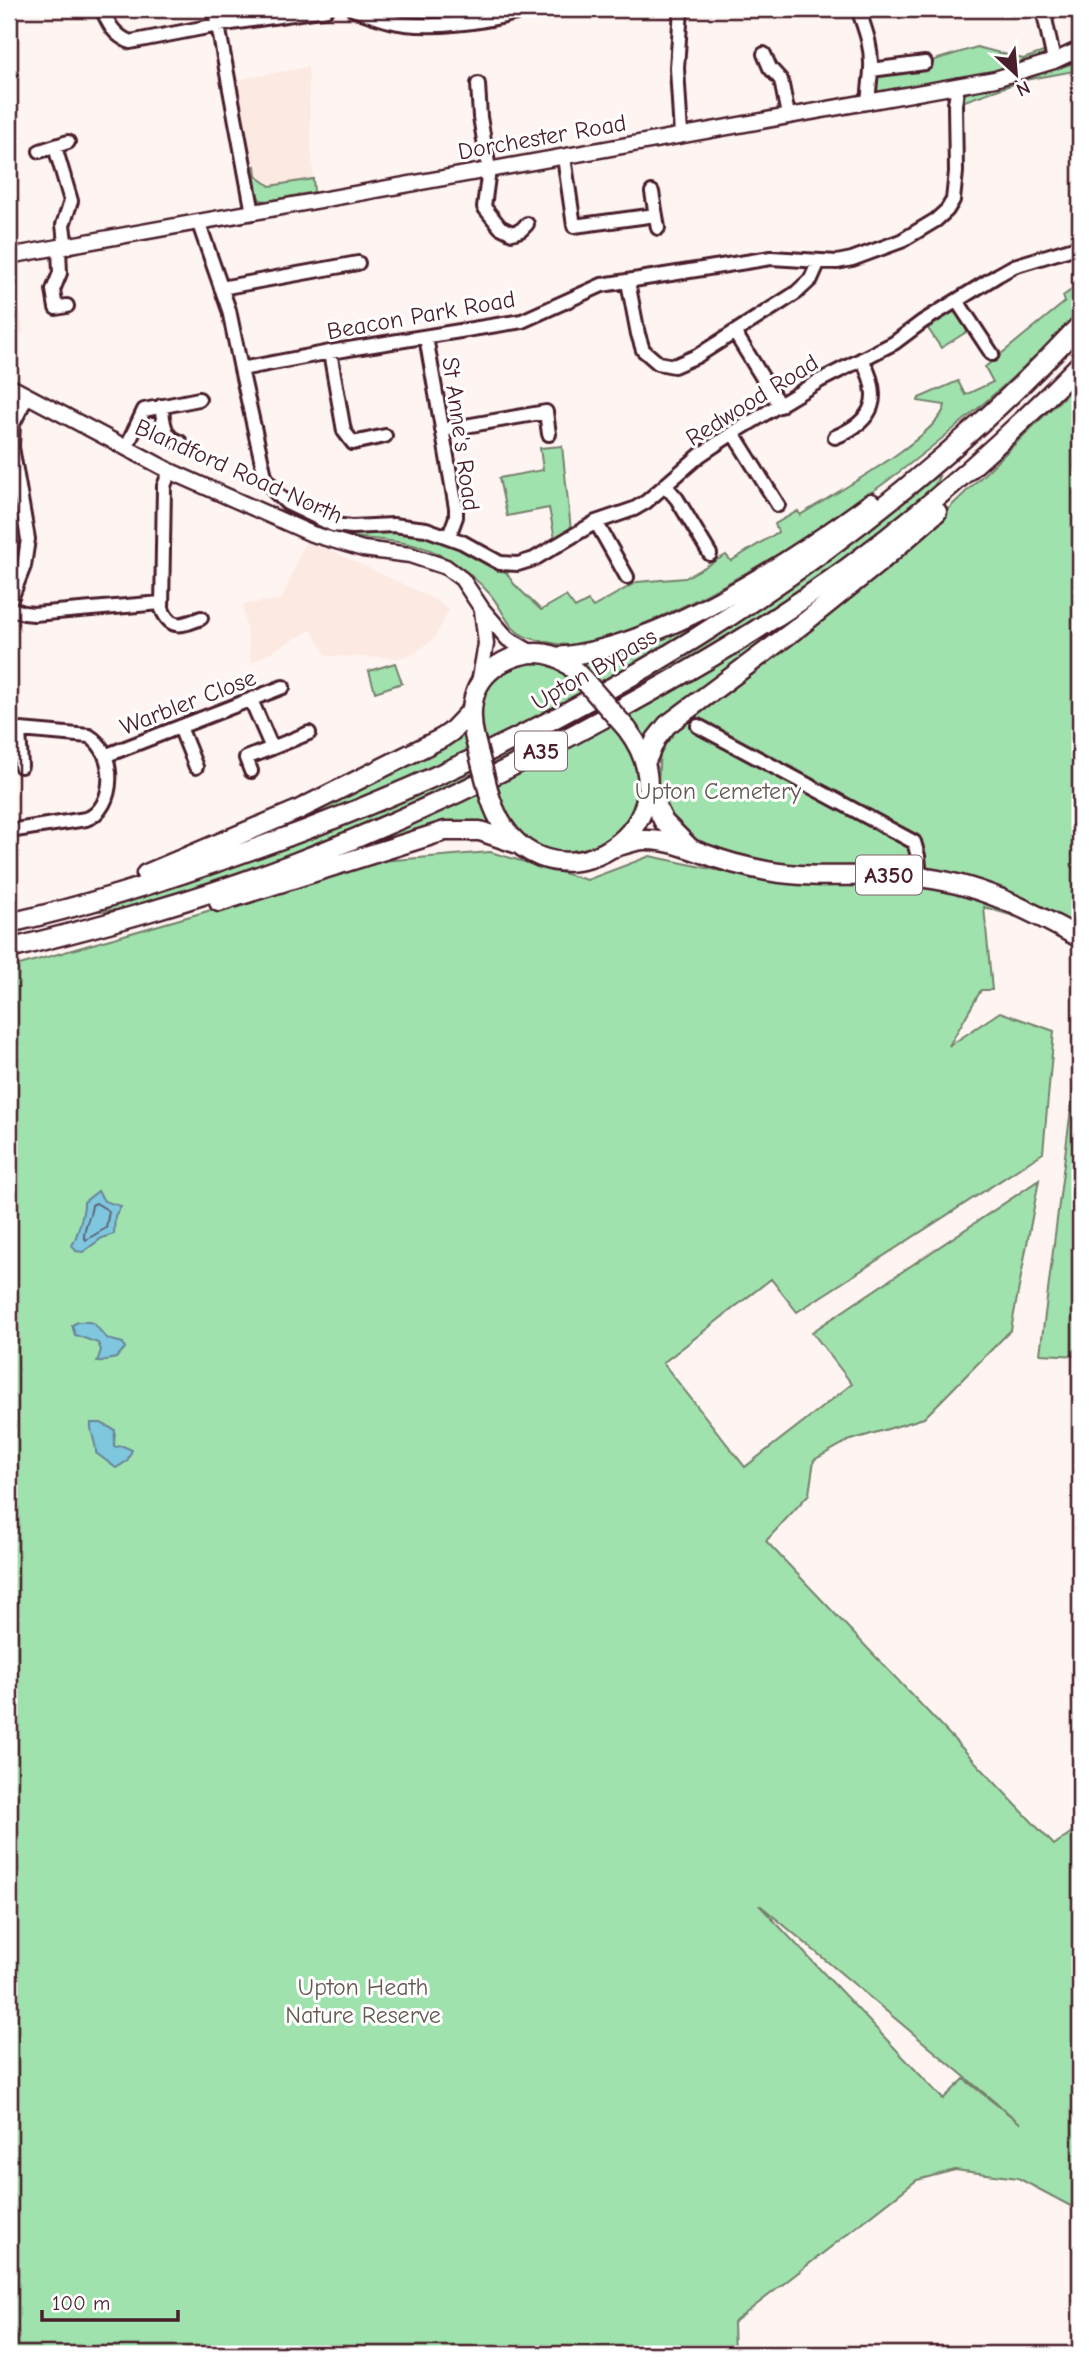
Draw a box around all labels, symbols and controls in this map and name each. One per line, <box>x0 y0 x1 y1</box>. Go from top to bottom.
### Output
north arrow <box>981 38 1050 108</box>
text: N <box>1013 76 1033 101</box>
street label: Dorchester Road <box>456 108 628 166</box>
street label: Beacon Park Road <box>325 285 517 345</box>
street label: Redwood Road <box>681 348 823 452</box>
street label: St Anne's Road <box>436 355 486 513</box>
street label: Blandford Road North <box>131 413 347 529</box>
street label: Upton Bypass <box>526 622 662 716</box>
street label: Warbler Close <box>116 663 260 741</box>
road number: A35 <box>515 732 567 771</box>
park label: Upton Cemetery <box>635 777 801 805</box>
road number: A350 <box>856 856 922 894</box>
park label: Upton Heath Nature Reserve <box>285 1973 441 2029</box>
scale bar <box>42 2279 178 2323</box>
text: 100 m <box>52 2291 110 2315</box>

